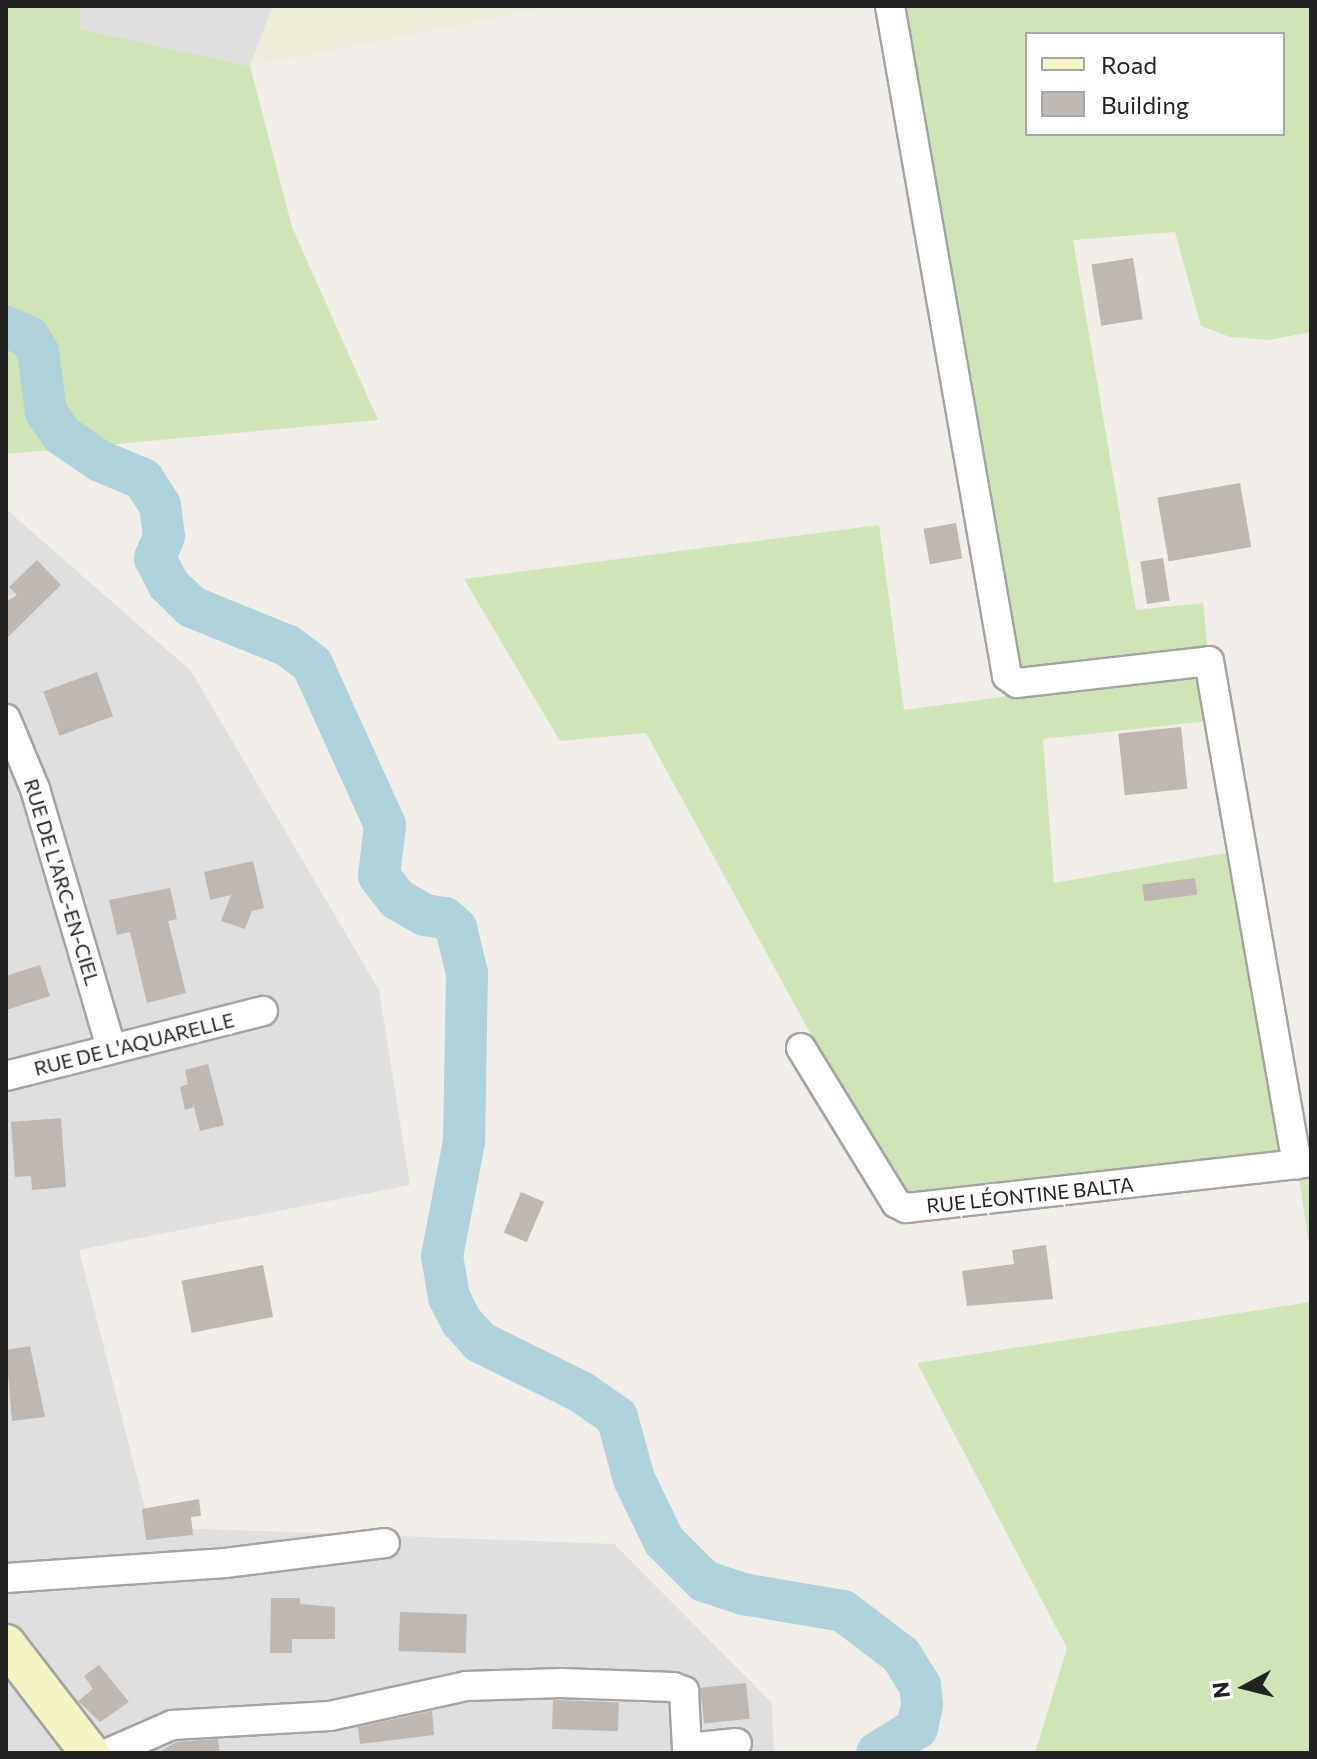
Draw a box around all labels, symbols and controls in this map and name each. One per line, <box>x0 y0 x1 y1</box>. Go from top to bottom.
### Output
legend <box>1025 32 1285 136</box>
text: Road <box>1101 50 1157 79</box>
text: Building <box>1101 90 1189 119</box>
street label: RUE DE L'ARC-EN-CIEL <box>19 776 105 988</box>
street label: RUE DE L'AQUARELLE <box>31 1007 237 1081</box>
street label: RUE LÉONTINE BALTA <box>925 1172 1135 1218</box>
north arrow <box>1205 1647 1285 1727</box>
text: N <box>1206 1680 1235 1700</box>

